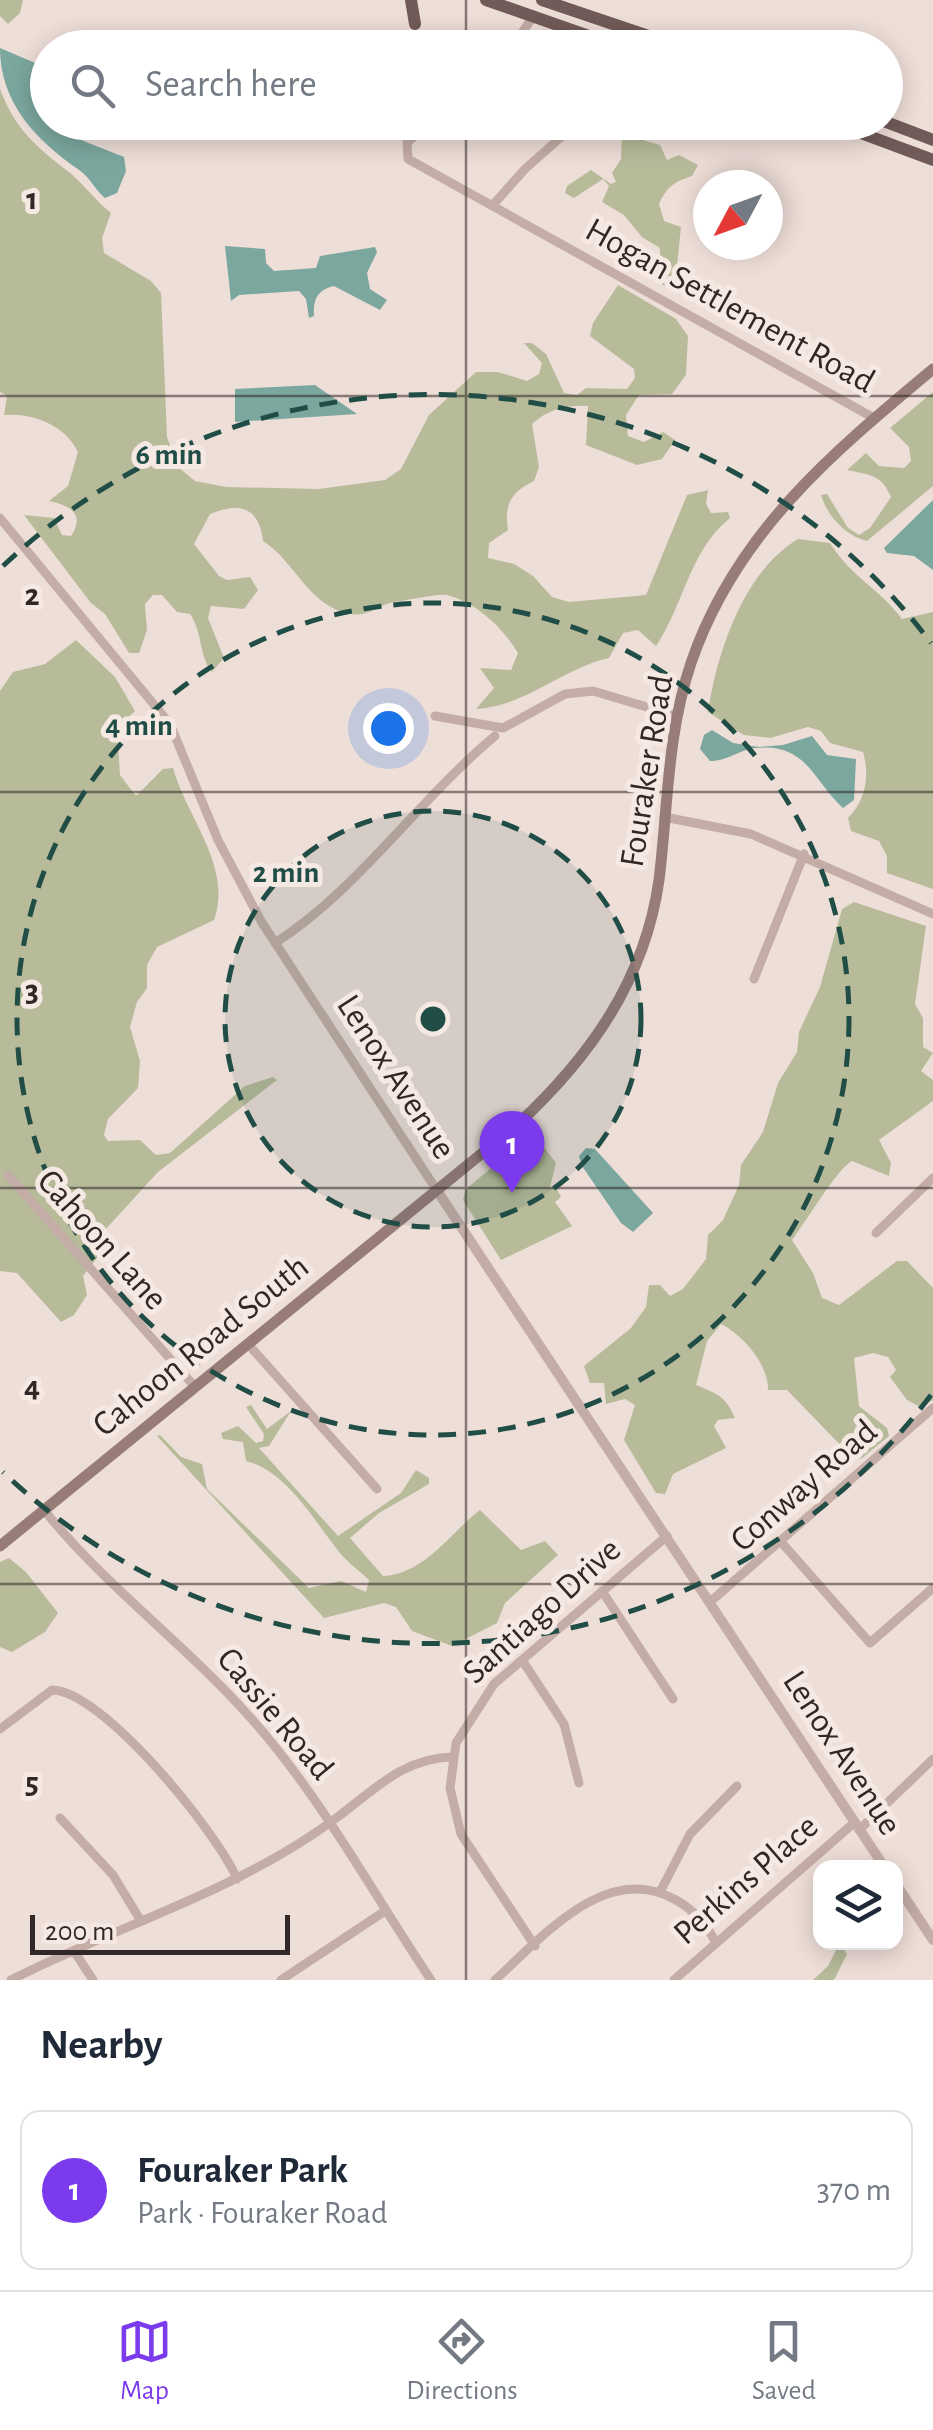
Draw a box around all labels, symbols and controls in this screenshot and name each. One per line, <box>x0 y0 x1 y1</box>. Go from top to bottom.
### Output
search box <box>30 30 903 140</box>
icon: search <box>65 58 120 113</box>
text: Search here <box>145 66 317 104</box>
north arrow <box>693 170 783 260</box>
text: 1 <box>26 183 38 215</box>
street label: Hogan Settlement Road <box>580 212 880 400</box>
text: 6 min <box>136 440 202 470</box>
text: 2 <box>24 579 40 611</box>
street label: Fouraker Road <box>615 672 679 870</box>
your location <box>363 703 414 754</box>
text: 4 min <box>105 711 173 741</box>
text: 2 min <box>253 858 319 888</box>
text: 3 <box>25 975 39 1007</box>
street label: Lenox Avenue <box>330 989 462 1165</box>
centre of rings <box>415 1001 451 1037</box>
pin: 1 <box>480 1110 544 1193</box>
street label: Cahoon Lane <box>30 1163 174 1317</box>
street label: Cahoon Road South <box>87 1249 315 1443</box>
text: 4 <box>24 1371 40 1403</box>
street label: Conway Road <box>724 1413 884 1559</box>
street label: Santiago Drive <box>457 1532 627 1690</box>
street label: Cassie Road <box>210 1641 340 1787</box>
street label: Lenox Avenue <box>776 1665 908 1841</box>
text: 5 <box>25 1767 39 1799</box>
street label: Perkins Place <box>667 1808 825 1952</box>
map controls <box>813 1860 903 1950</box>
button: layers <box>813 1860 903 1950</box>
scale bar <box>30 1910 290 1954</box>
text: 200 m <box>45 1918 114 1946</box>
text: Nearby <box>40 2024 163 2066</box>
text: Fouraker Park <box>137 2152 348 2190</box>
text: 1 <box>69 2174 80 2206</box>
text: 370 m <box>817 2174 891 2206</box>
text: Park · Fouraker Road <box>137 2197 387 2229</box>
tab: Map <box>117 2314 172 2408</box>
tab: Directions <box>406 2314 518 2408</box>
tab: Saved <box>752 2314 816 2408</box>

